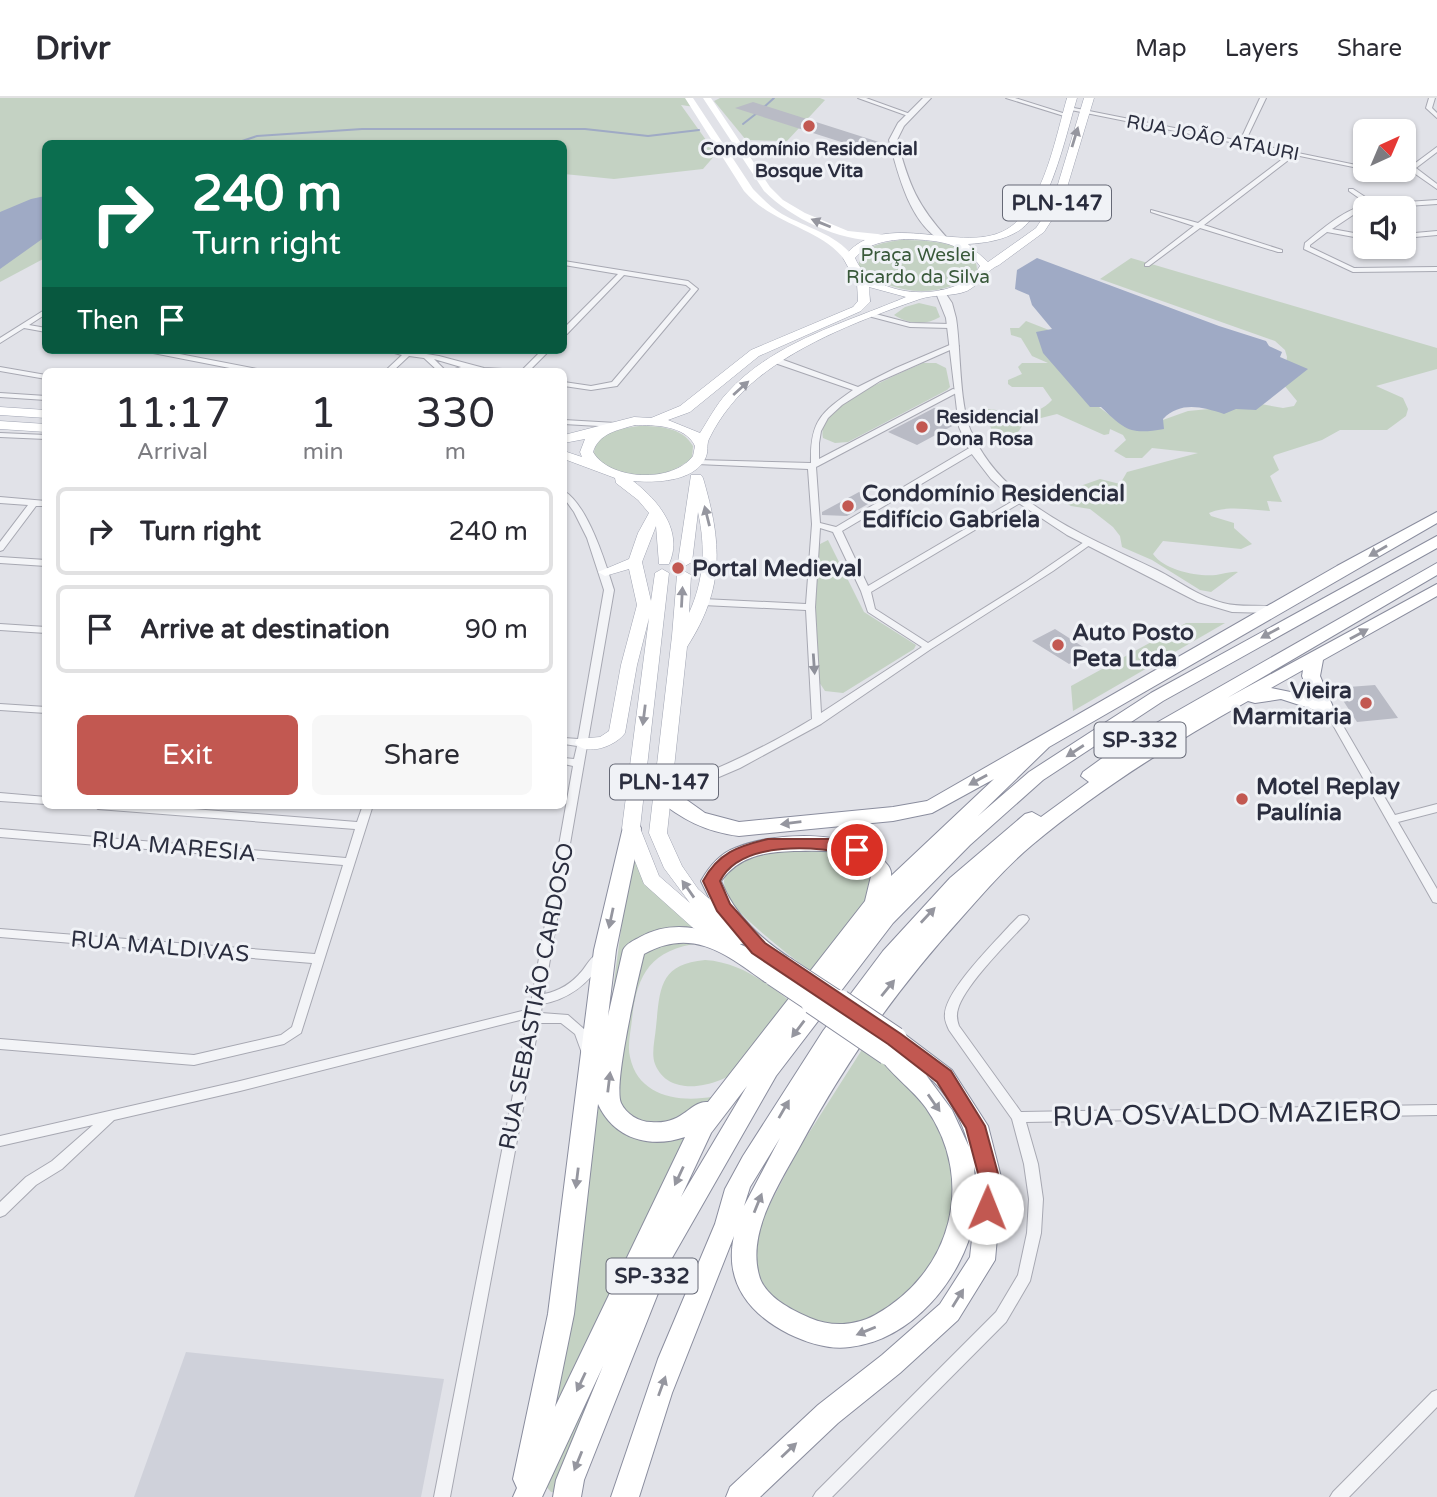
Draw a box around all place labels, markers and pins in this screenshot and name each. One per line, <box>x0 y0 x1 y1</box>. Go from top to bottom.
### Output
marker: Condomínio Residencial Bosque Vita <box>801 118 817 134</box>
place label: Condomínio Residencial Bosque Vita <box>700 138 918 183</box>
place label: Residencial Dona Rosa <box>936 406 1039 450</box>
marker: Residencial Dona Rosa <box>914 419 930 435</box>
place label: Condomínio Residencial Edifício Gabriela <box>862 480 1125 534</box>
marker: Condomínio Residencial Edifício Gabriela <box>840 498 856 514</box>
place label: Portal Medieval <box>692 555 862 583</box>
marker: Portal Medieval <box>670 560 686 576</box>
place label: Auto Posto Peta Ltda <box>1072 619 1194 673</box>
marker: Auto Posto Peta Ltda <box>1050 637 1066 653</box>
place label: Vieira Marmitaria <box>1232 677 1352 731</box>
marker: Vieira Marmitaria <box>1358 695 1374 711</box>
place label: Motel Replay Paulínia <box>1256 773 1400 827</box>
marker: Motel Replay Paulínia <box>1234 791 1250 807</box>
pin <box>827 820 887 880</box>

